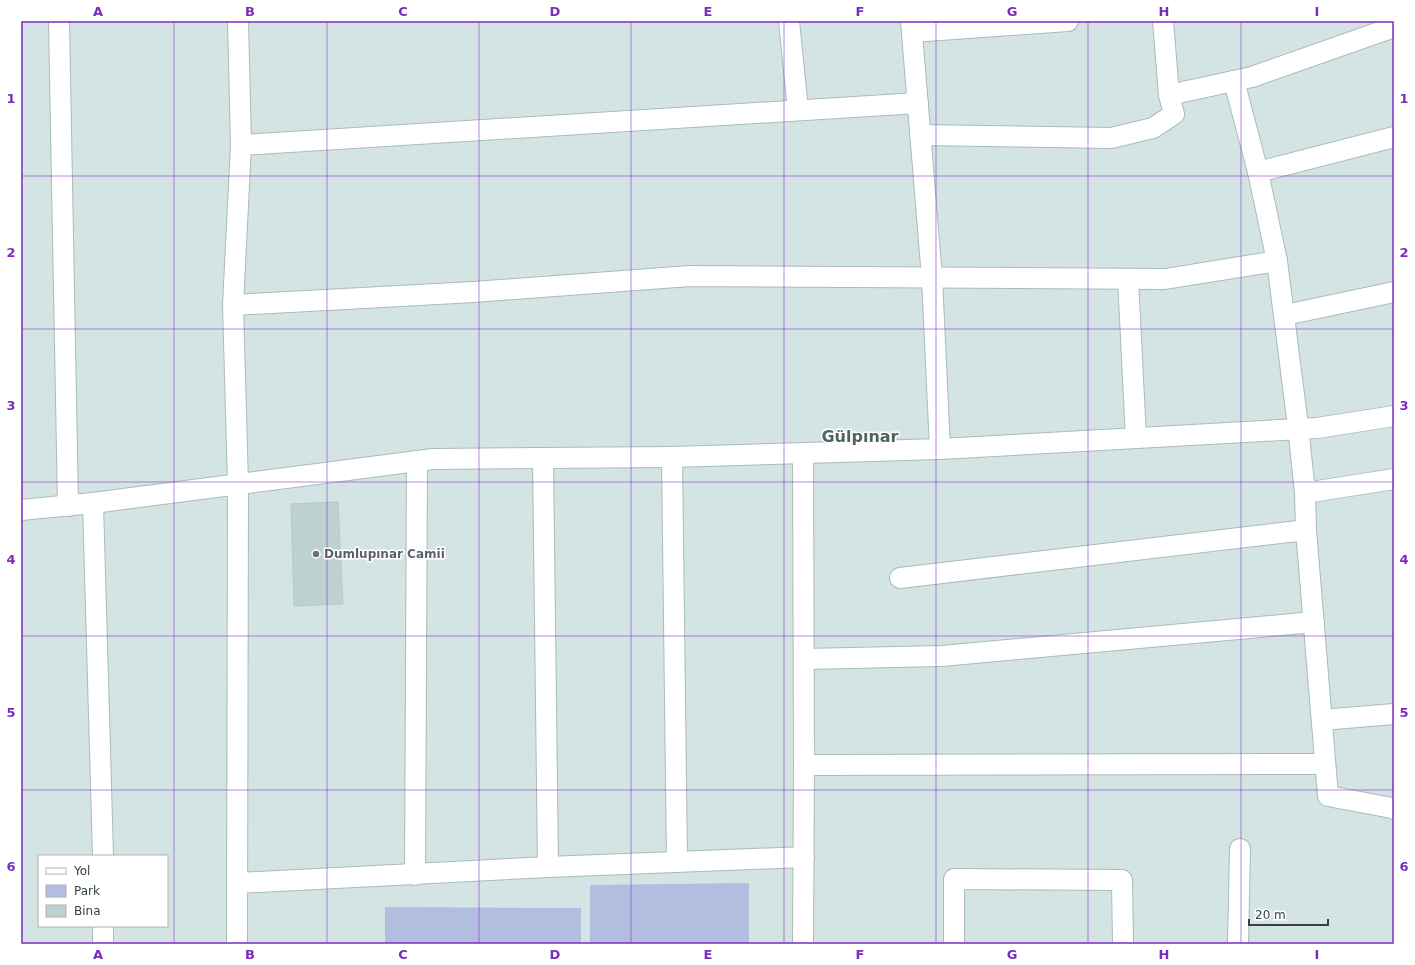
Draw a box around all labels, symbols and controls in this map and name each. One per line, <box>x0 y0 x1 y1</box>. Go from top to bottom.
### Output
text: A <box>93 4 103 19</box>
text: B <box>245 4 255 19</box>
text: C <box>398 4 408 19</box>
text: D <box>550 4 561 19</box>
text: E <box>704 4 712 19</box>
text: F <box>856 4 864 19</box>
text: G <box>1007 4 1017 19</box>
text: H <box>1159 4 1169 19</box>
text: I <box>1315 4 1319 19</box>
text: 1 <box>6 91 16 106</box>
text: 1 <box>1399 91 1409 106</box>
text: 2 <box>6 245 16 260</box>
text: 2 <box>1399 245 1409 260</box>
text: 3 <box>6 398 16 413</box>
text: 3 <box>1399 398 1409 413</box>
district label: Gülpınar <box>821 427 899 446</box>
place label: Dumlupınar Camii <box>324 547 445 561</box>
marker: Dumlupınar Camii <box>311 549 321 559</box>
text: 4 <box>6 552 16 567</box>
text: 4 <box>1399 552 1409 567</box>
text: 5 <box>6 705 16 720</box>
text: 5 <box>1399 705 1409 720</box>
legend <box>38 855 168 927</box>
text: 6 <box>6 859 16 874</box>
text: 6 <box>1399 859 1409 874</box>
text: Yol <box>73 864 90 878</box>
text: Park <box>74 884 100 898</box>
scale bar <box>1249 901 1328 927</box>
text: Bina <box>74 904 101 918</box>
text: 20 m <box>1255 908 1286 922</box>
text: A <box>93 947 103 962</box>
text: B <box>245 947 255 962</box>
text: C <box>398 947 408 962</box>
text: D <box>550 947 561 962</box>
text: E <box>704 947 712 962</box>
text: F <box>856 947 864 962</box>
text: G <box>1007 947 1017 962</box>
text: H <box>1159 947 1169 962</box>
text: I <box>1315 947 1319 962</box>

